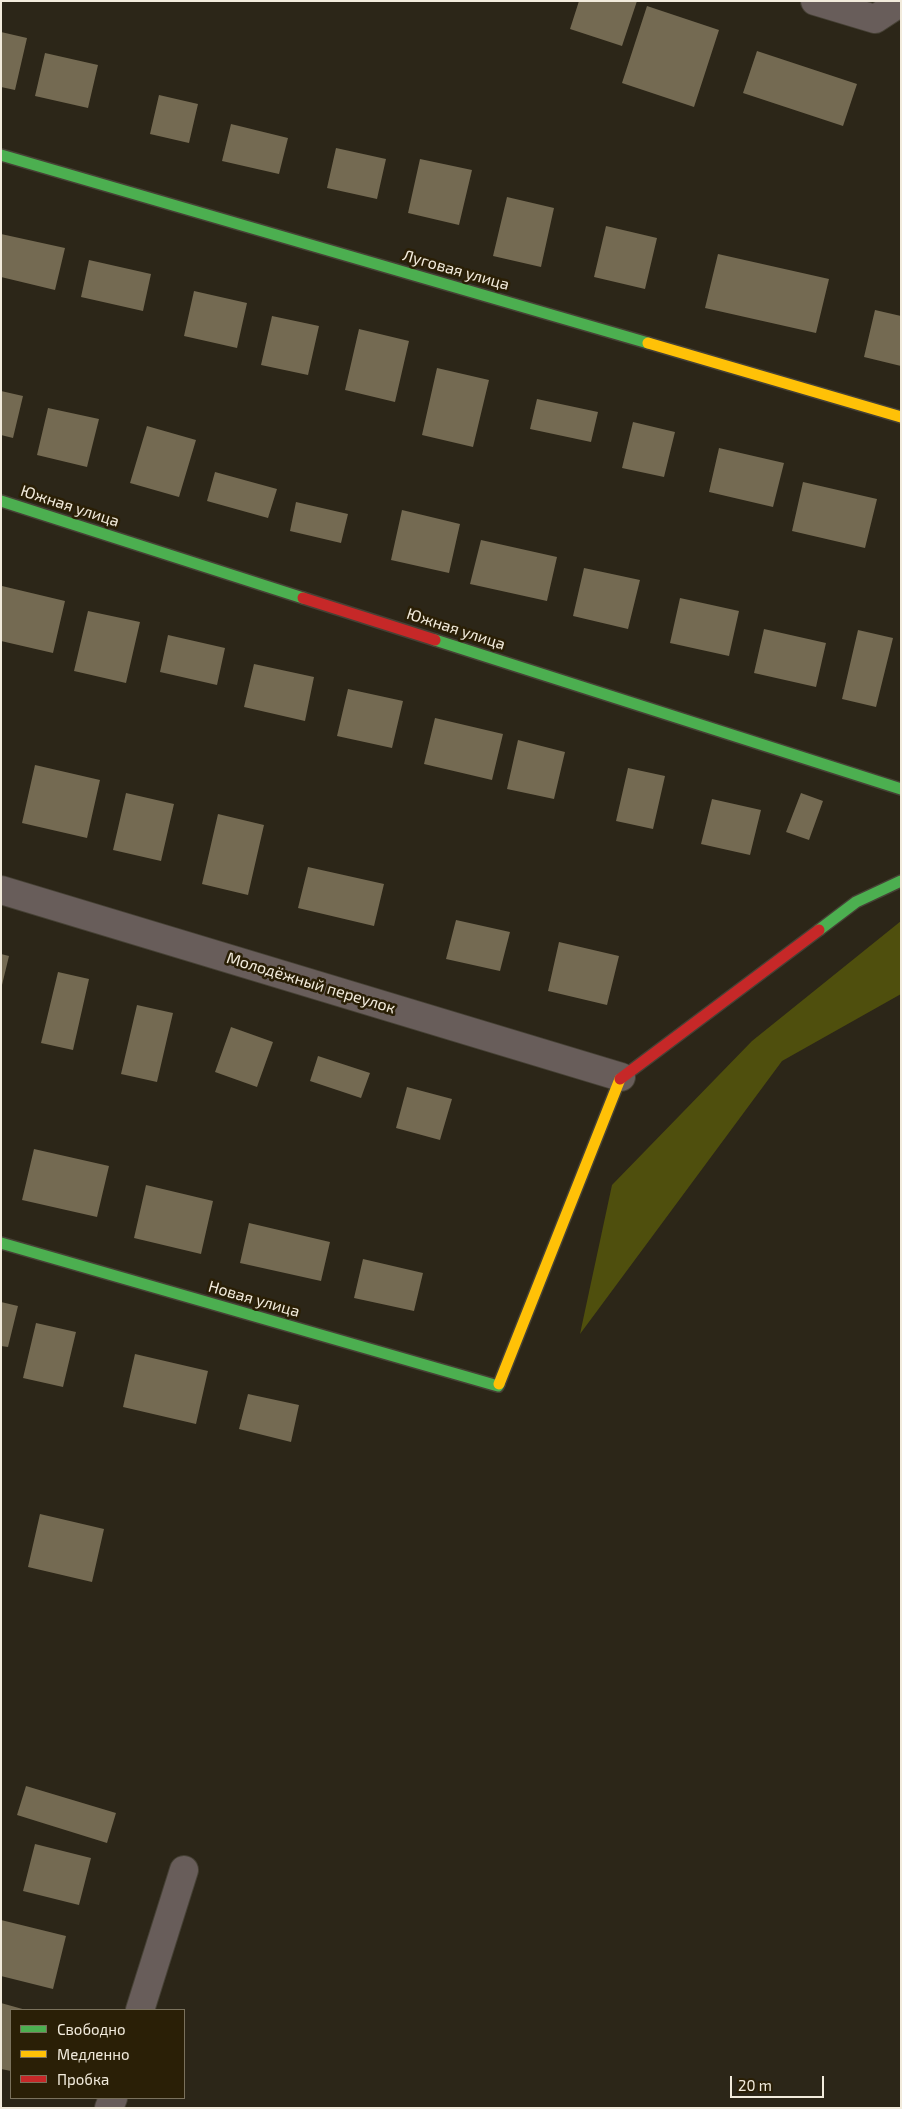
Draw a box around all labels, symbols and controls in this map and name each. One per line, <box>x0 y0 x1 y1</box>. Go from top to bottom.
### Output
street label: Луговая улица <box>401 246 511 294</box>
street label: Южная улица <box>18 481 122 531</box>
street label: Южная улица <box>404 604 508 654</box>
street label: Молодёжный переулок <box>224 948 398 1018</box>
street label: Новая улица <box>206 1277 302 1321</box>
legend <box>10 2009 185 2099</box>
text: Свободно <box>57 2020 126 2038</box>
text: Медленно <box>57 2045 130 2063</box>
scale bar <box>732 2066 826 2098</box>
text: Пробка <box>57 2070 109 2088</box>
text: 20 m <box>738 2076 772 2094</box>

